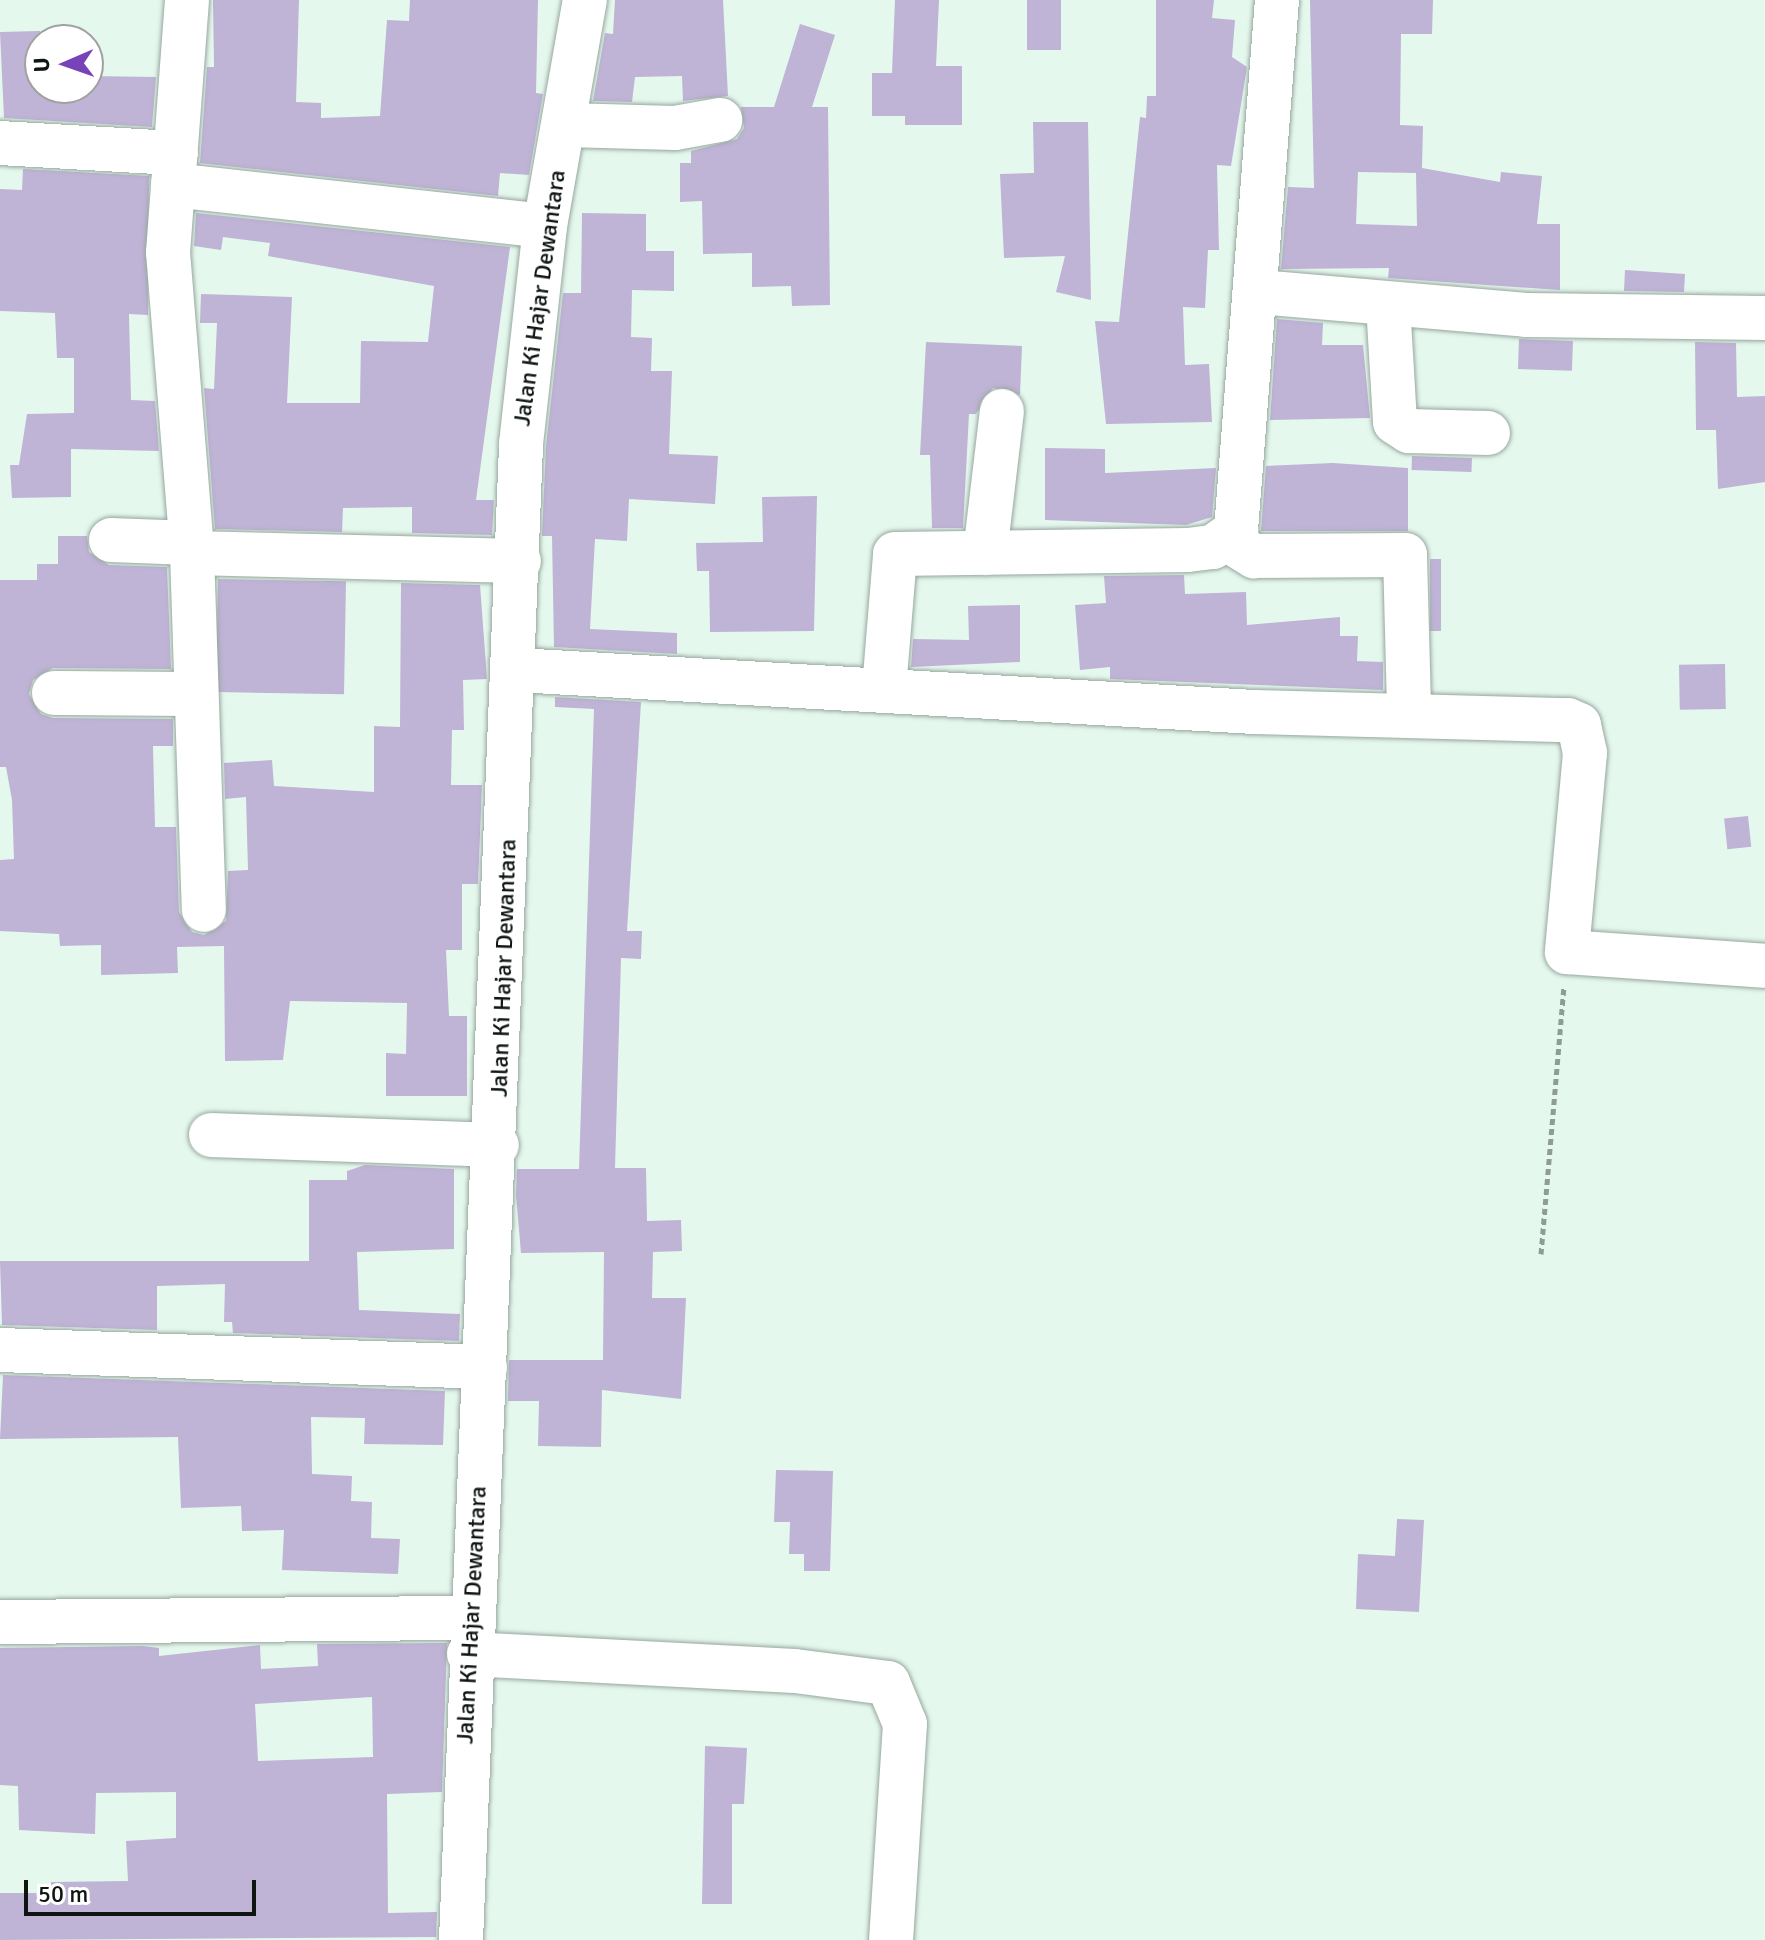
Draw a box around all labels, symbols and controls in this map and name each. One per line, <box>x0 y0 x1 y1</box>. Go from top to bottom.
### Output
north arrow <box>24 24 104 104</box>
text: U <box>28 57 55 73</box>
street label: Jalan Ki Hajar Dewantara <box>508 168 572 428</box>
street label: Jalan Ki Hajar Dewantara <box>485 838 523 1098</box>
street label: Jalan Ki Hajar Dewantara <box>451 1485 493 1745</box>
scale bar <box>28 1864 260 1914</box>
text: 50 m <box>38 1879 88 1909</box>

